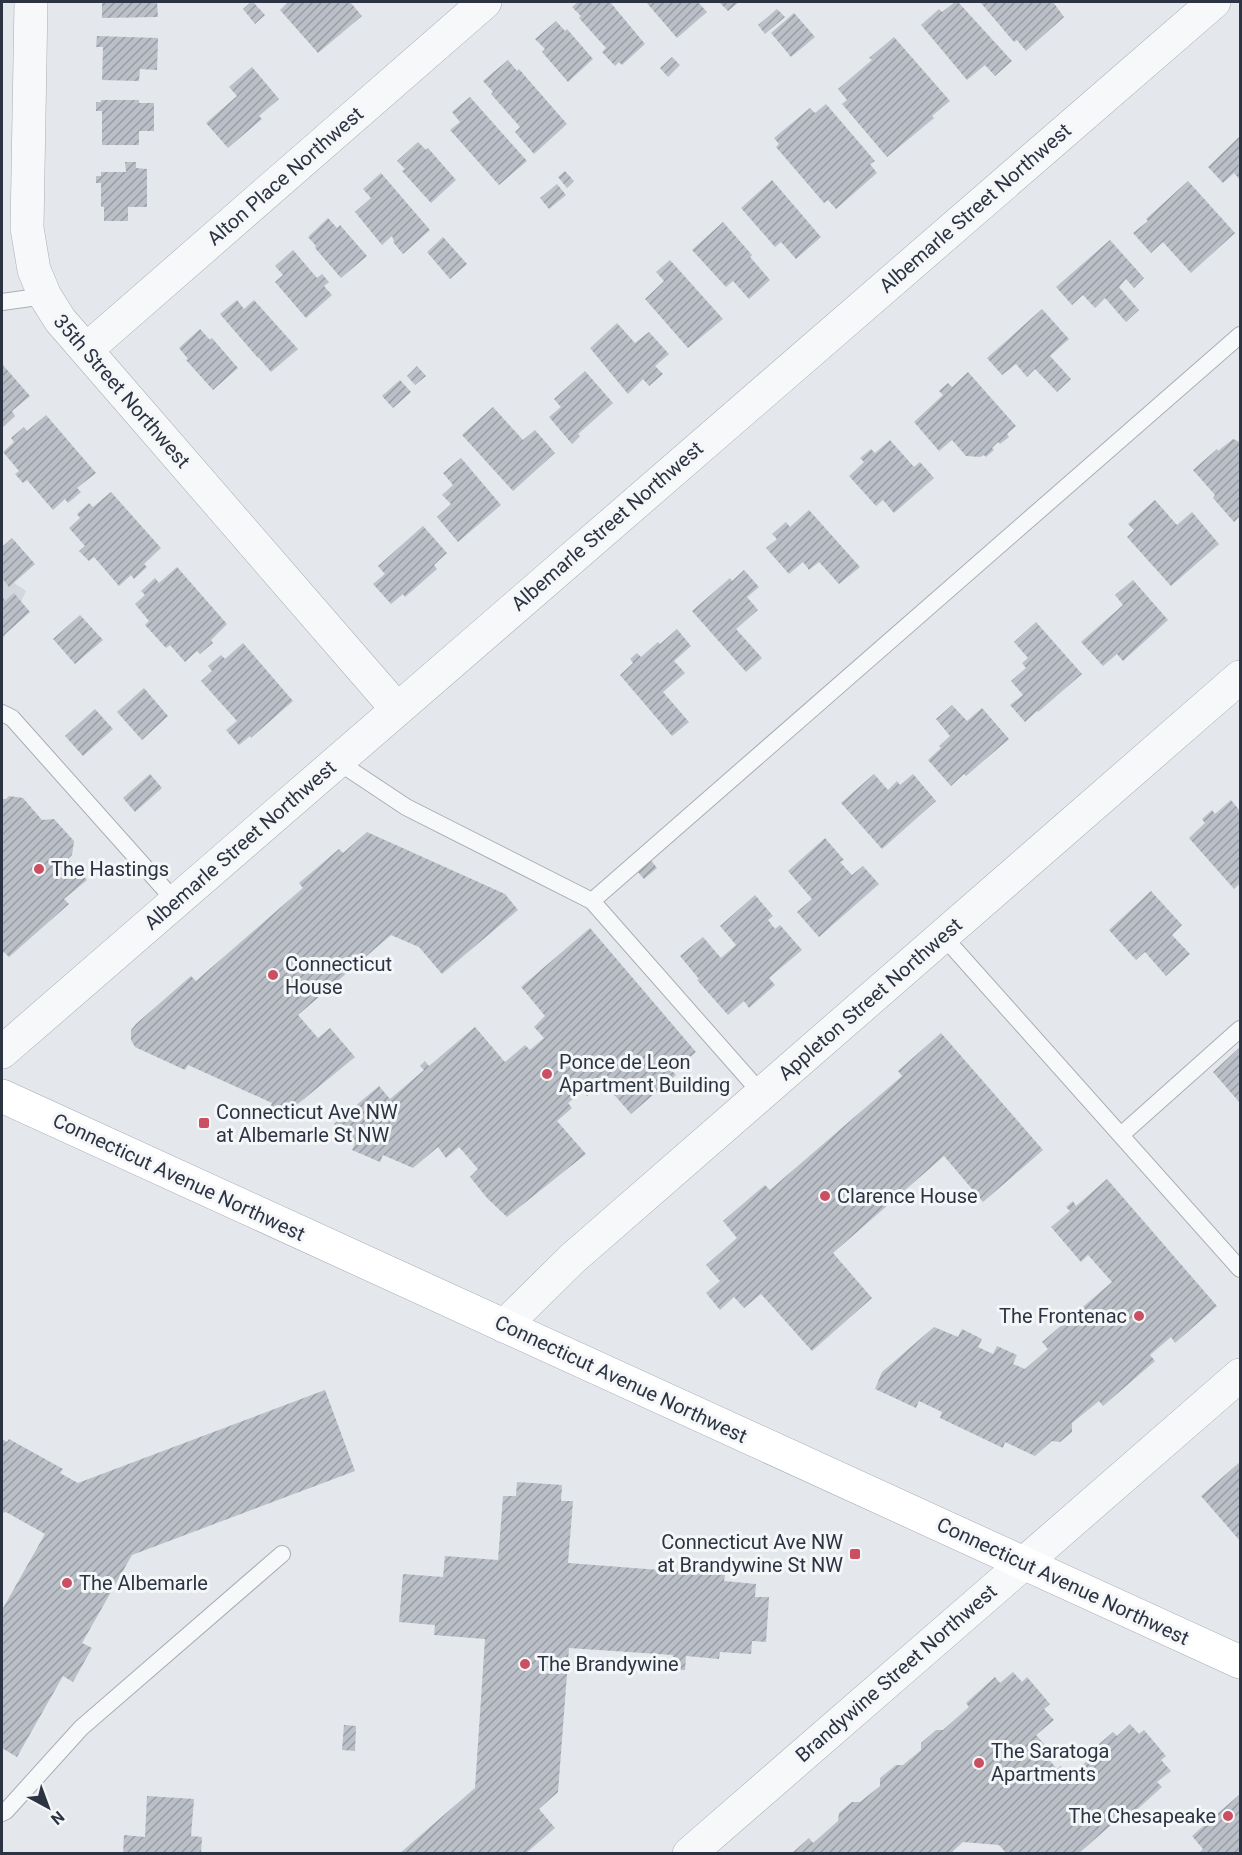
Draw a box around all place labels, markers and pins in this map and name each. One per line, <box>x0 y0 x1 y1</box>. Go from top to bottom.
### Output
place label: The Hastings <box>51 857 169 881</box>
marker: The Hastings <box>32 862 46 876</box>
place label: Connecticut House <box>285 952 392 999</box>
marker: Connecticut House <box>266 968 280 982</box>
place label: Ponce de Leon Apartment Building <box>559 1050 730 1097</box>
marker: Ponce de Leon Apartment Building <box>540 1067 554 1081</box>
place label: Connecticut Ave NW at Albemarle St NW <box>216 1100 398 1147</box>
marker: Connecticut Ave NW at Albemarle St NW <box>197 1116 211 1130</box>
place label: Clarence House <box>837 1184 978 1208</box>
marker: Clarence House <box>818 1189 832 1203</box>
place label: The Frontenac <box>999 1304 1127 1328</box>
marker: The Frontenac <box>1132 1309 1146 1323</box>
place label: Connecticut Ave NW at Brandywine St NW <box>657 1530 843 1577</box>
marker: Connecticut Ave NW at Brandywine St NW <box>848 1547 862 1561</box>
place label: The Albemarle <box>79 1571 208 1595</box>
marker: The Albemarle <box>60 1576 74 1590</box>
place label: The Brandywine <box>537 1652 679 1676</box>
marker: The Brandywine <box>518 1657 532 1671</box>
place label: The Saratoga Apartments <box>991 1739 1109 1786</box>
marker: The Saratoga Apartments <box>972 1756 986 1770</box>
place label: The Chesapeake <box>1068 1804 1216 1828</box>
marker: The Chesapeake <box>1221 1809 1235 1823</box>

